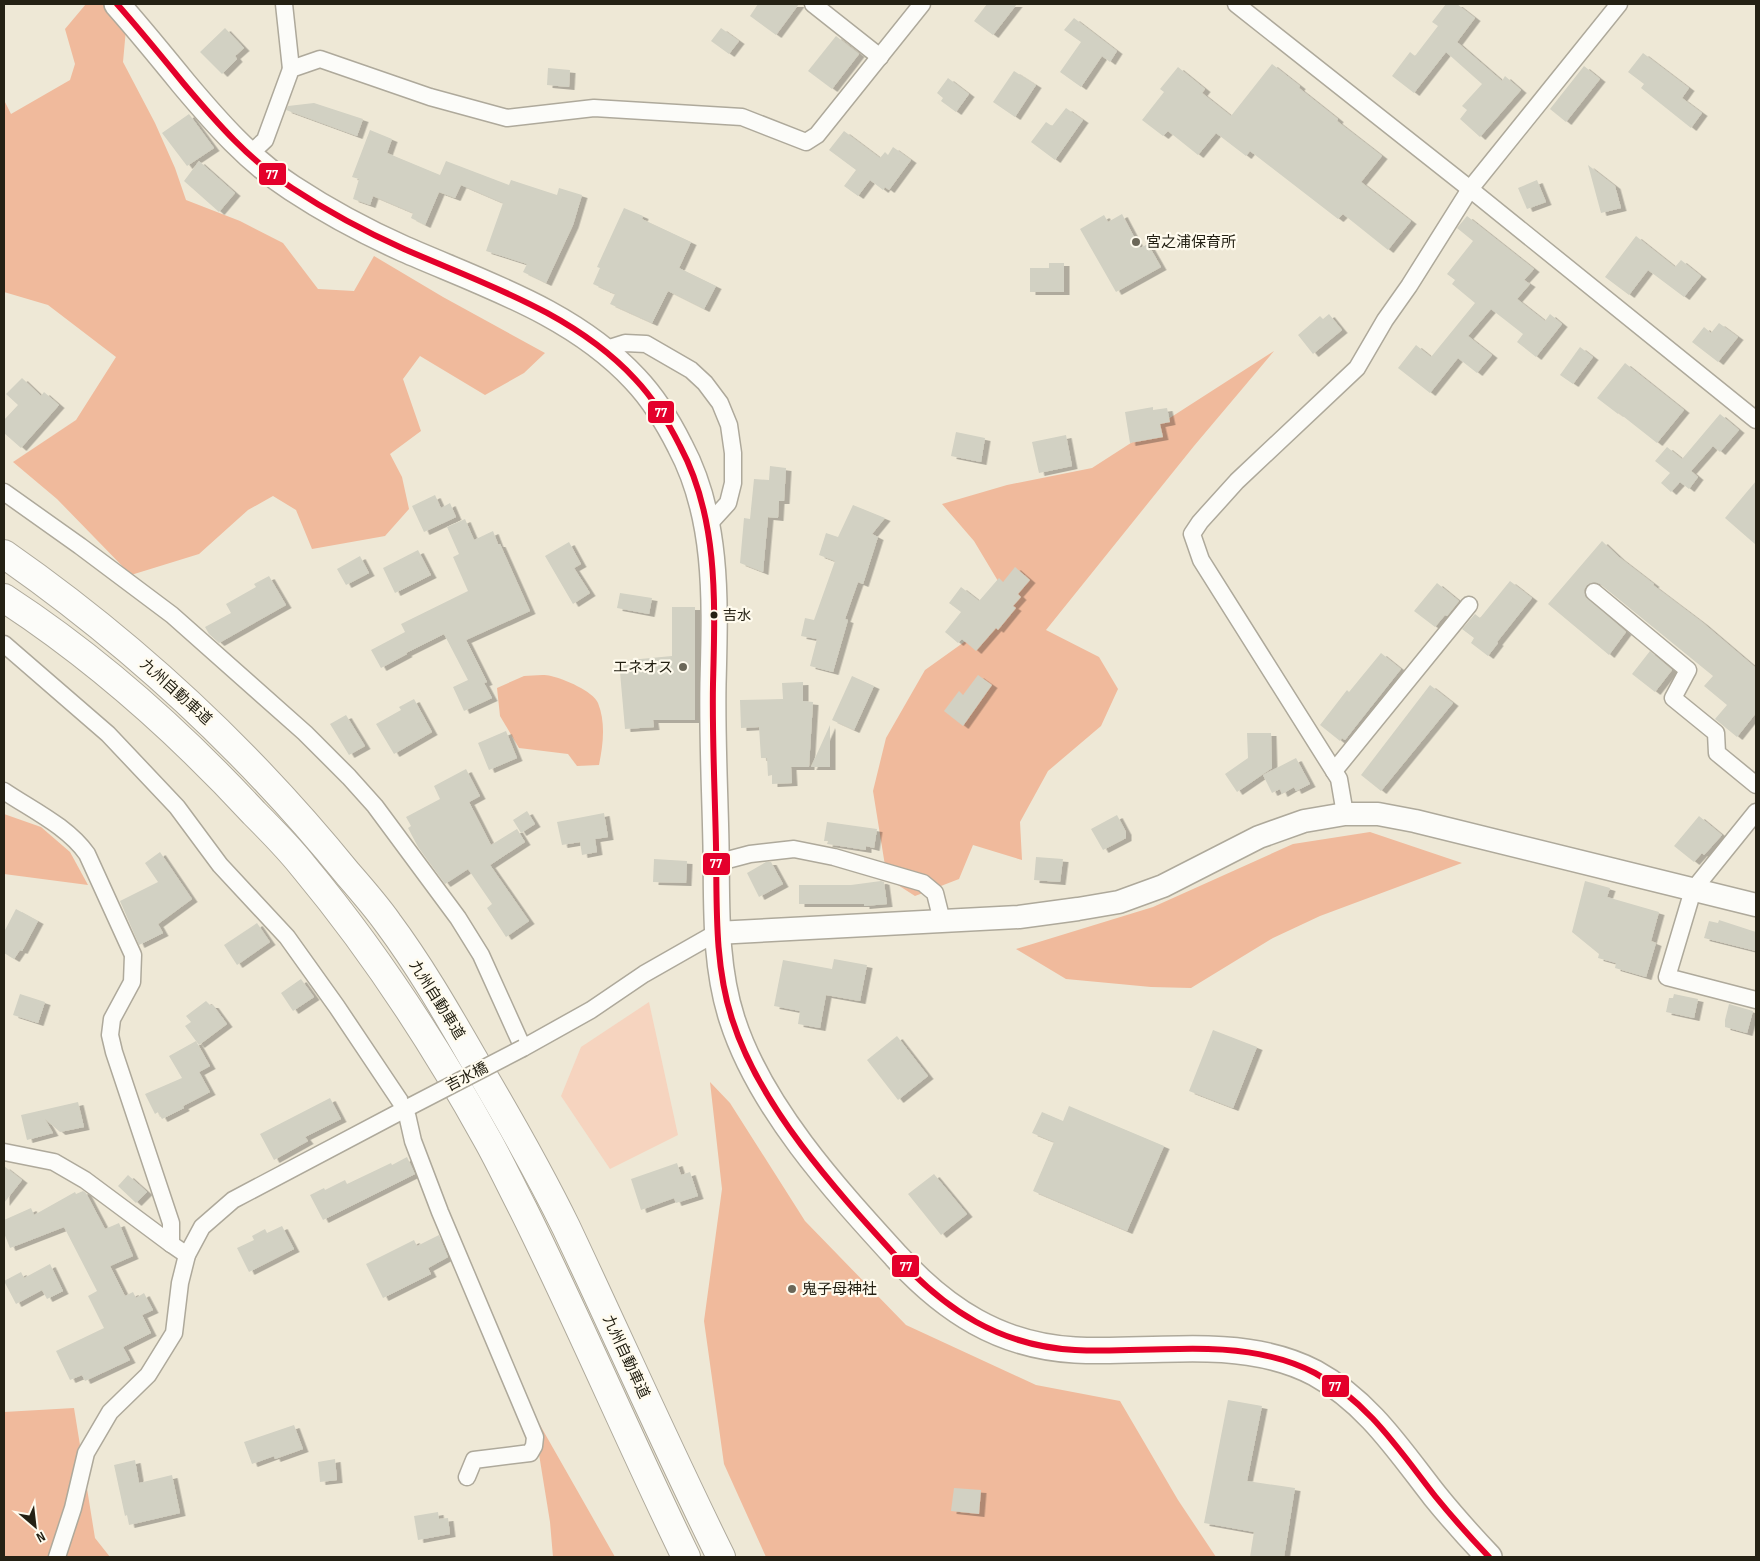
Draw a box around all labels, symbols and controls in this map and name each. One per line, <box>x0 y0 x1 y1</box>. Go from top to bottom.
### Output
line badge: 77 <box>258 162 287 186</box>
text: 77 <box>266 166 279 183</box>
place label: 宮之浦保育所 <box>1146 233 1236 252</box>
marker: 宮之浦保育所 <box>1130 236 1142 248</box>
line badge: 77 <box>647 400 675 424</box>
text: 77 <box>655 404 668 421</box>
place label: 吉水 <box>723 607 751 624</box>
marker: 吉水 <box>709 610 719 620</box>
street label: 九州自動車道 <box>136 655 216 729</box>
place label: エネオス <box>613 658 673 677</box>
marker: エネオス <box>677 661 689 673</box>
line badge: 77 <box>702 852 731 876</box>
text: 77 <box>710 855 723 872</box>
street label: 九州自動車道 <box>405 957 469 1043</box>
street label: 吉水橋 <box>443 1058 491 1096</box>
line badge: 77 <box>891 1254 920 1278</box>
text: 77 <box>900 1258 913 1275</box>
place label: 鬼子母神社 <box>802 1280 877 1299</box>
marker: 鬼子母神社 <box>786 1283 798 1295</box>
street label: 九州自動車道 <box>598 1312 654 1402</box>
line badge: 77 <box>1321 1374 1350 1398</box>
text: 77 <box>1329 1378 1342 1395</box>
north arrow <box>10 1501 60 1551</box>
text: N <box>34 1528 48 1546</box>

